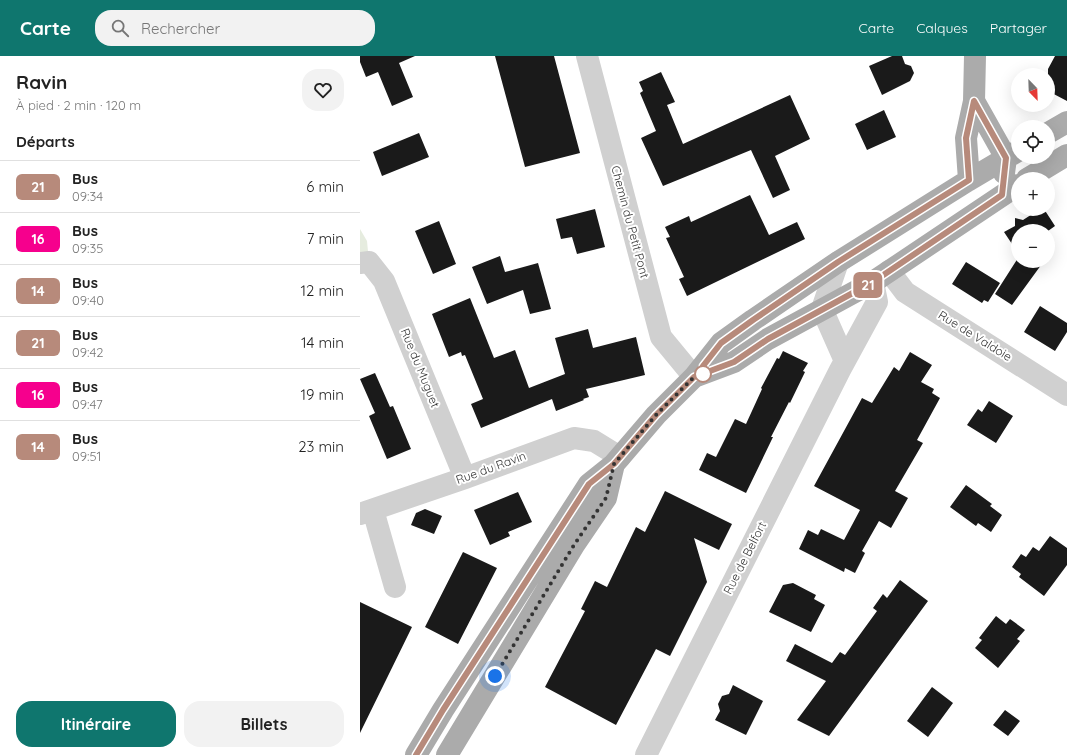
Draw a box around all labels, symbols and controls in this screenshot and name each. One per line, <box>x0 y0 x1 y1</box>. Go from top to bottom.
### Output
search box <box>95 10 375 46</box>
text: Carte <box>20 16 71 40</box>
icon: search <box>109 17 131 39</box>
text: Rechercher <box>141 19 220 38</box>
text: Carte <box>859 19 894 37</box>
text: Calques <box>916 19 968 37</box>
text: Partager <box>990 19 1047 37</box>
north arrow <box>1011 68 1055 112</box>
map controls <box>1011 68 1055 268</box>
button: heart <box>302 69 344 111</box>
text: Ravin <box>16 70 67 94</box>
text: À pied · 2 min · 120 m <box>16 97 141 113</box>
button: locate <box>1011 120 1055 164</box>
text: Départs <box>16 132 75 151</box>
street label: Chemin du Petit Pont <box>608 164 653 280</box>
text: Bus <box>72 169 98 188</box>
button: + <box>1011 172 1055 216</box>
text: 6 min <box>306 177 344 196</box>
text: 21 <box>31 178 45 196</box>
text: 09:34 <box>72 188 103 204</box>
text: Bus <box>72 221 98 240</box>
button: − <box>1011 224 1055 268</box>
text: 7 min <box>307 229 344 248</box>
text: 16 <box>31 230 45 248</box>
text: 09:35 <box>72 240 103 256</box>
line badge: 21 <box>850 272 886 298</box>
text: Bus <box>72 273 98 292</box>
text: 21 <box>861 276 875 294</box>
text: 12 min <box>300 281 344 300</box>
text: 14 <box>31 282 45 300</box>
text: 09:40 <box>72 292 104 308</box>
street label: Rue de Valdoie <box>936 307 1015 364</box>
text: Bus <box>72 325 98 344</box>
street label: Rue du Muguet <box>398 326 443 410</box>
text: 14 min <box>301 333 344 352</box>
text: 21 <box>31 334 45 352</box>
text: 09:42 <box>72 344 103 360</box>
unlabelled marker <box>694 365 712 383</box>
text: Bus <box>72 377 98 396</box>
text: 19 min <box>300 385 344 404</box>
text: 16 <box>31 386 45 404</box>
text: 09:47 <box>72 396 103 412</box>
text: Bus <box>72 429 98 448</box>
text: 23 min <box>298 437 344 456</box>
text: 14 <box>31 438 45 456</box>
text: 09:51 <box>72 448 101 464</box>
street label: Rue du Ravin <box>454 448 528 487</box>
street label: Rue de Belfort <box>720 519 769 596</box>
your location <box>485 666 505 686</box>
button: Itinéraire <box>16 701 176 747</box>
button: Billets <box>184 701 344 747</box>

